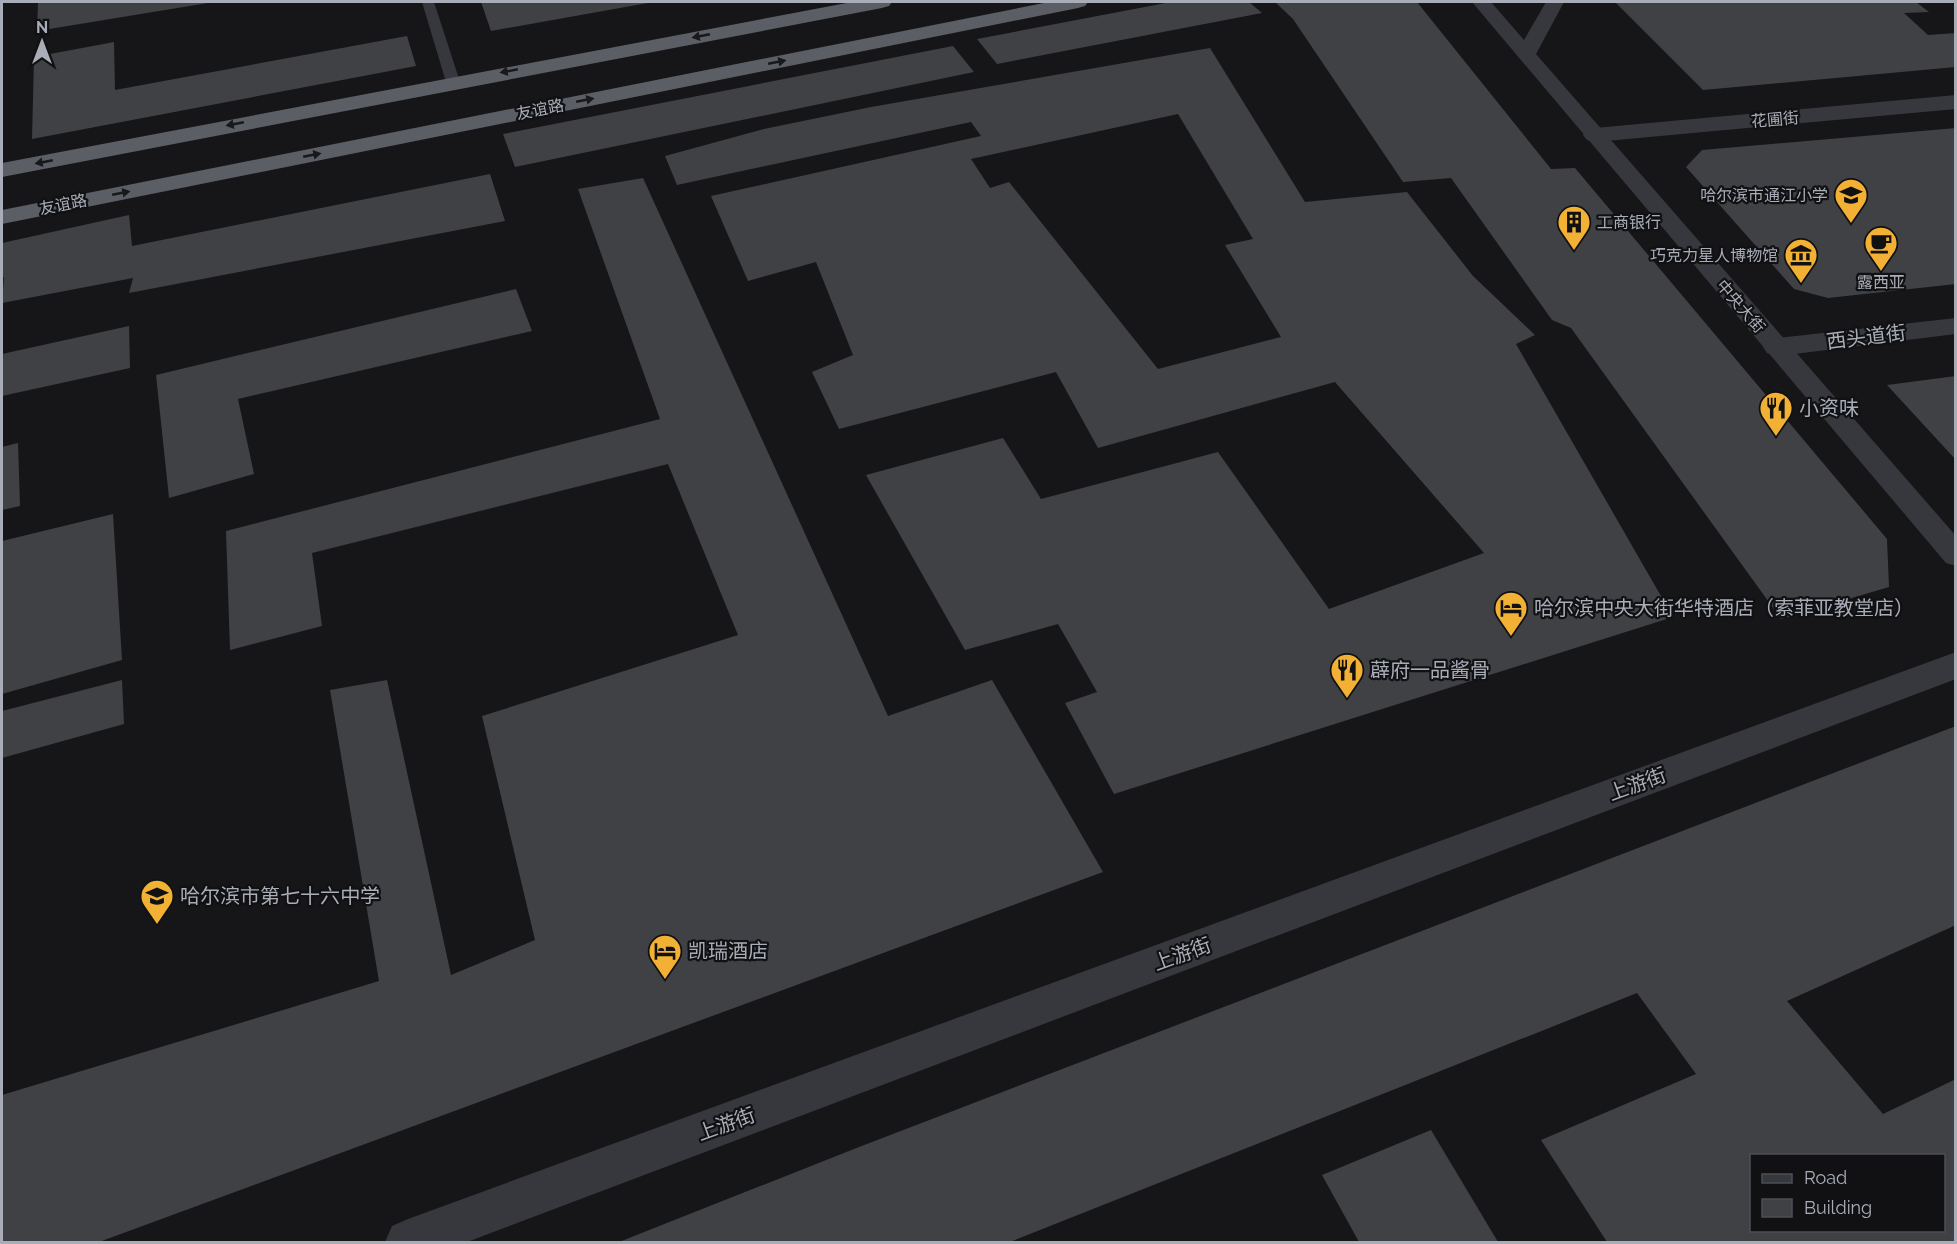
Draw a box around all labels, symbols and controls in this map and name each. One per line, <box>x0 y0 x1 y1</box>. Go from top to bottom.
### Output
north arrow <box>12 12 72 72</box>
text: N <box>36 18 48 37</box>
one-way arrow <box>691 31 710 40</box>
one-way arrow <box>767 57 786 66</box>
one-way arrow <box>500 67 519 76</box>
one-way arrow <box>576 95 595 104</box>
street label: 友谊路 <box>515 96 565 123</box>
street label: 花圃街 <box>1750 108 1800 131</box>
one-way arrow <box>226 120 245 129</box>
one-way arrow <box>303 150 322 159</box>
one-way arrow <box>34 158 53 167</box>
school or university icon: 哈尔滨市通江小学 <box>1833 177 1869 224</box>
place label: 哈尔滨市通江小学 <box>1700 186 1828 205</box>
one-way arrow <box>111 188 130 197</box>
street label: 友谊路 <box>38 191 88 218</box>
building icon: 工商银行 <box>1556 204 1592 251</box>
place label: 工商银行 <box>1597 213 1661 232</box>
cafe icon: 露西亚 <box>1863 225 1899 272</box>
museum icon: 巧克力星人博物馆 <box>1783 237 1819 284</box>
place label: 巧克力星人博物馆 <box>1650 246 1778 265</box>
place label: 露西亚 <box>1857 273 1905 292</box>
street label: 中央大街 <box>1712 276 1769 337</box>
street label: 西头道街 <box>1825 320 1907 354</box>
restaurant icon: 小资味 <box>1758 390 1794 437</box>
place label: 小资味 <box>1799 396 1859 420</box>
hotel icon: 哈尔滨中央大街华特酒店（索菲亚教堂店） <box>1493 590 1529 637</box>
place label: 哈尔滨中央大街华特酒店（索菲亚教堂店） <box>1534 596 1914 620</box>
restaurant icon: 薜府一品酱骨 <box>1329 652 1365 699</box>
place label: 薜府一品酱骨 <box>1370 658 1490 682</box>
street label: 上游街 <box>1605 762 1669 806</box>
school or university icon: 哈尔滨市第七十六中学 <box>139 878 175 925</box>
place label: 哈尔滨市第七十六中学 <box>180 884 380 908</box>
street label: 上游街 <box>1150 932 1214 976</box>
hotel icon: 凯瑞酒店 <box>647 933 683 980</box>
place label: 凯瑞酒店 <box>688 939 768 963</box>
street label: 上游街 <box>694 1102 758 1146</box>
legend <box>1750 1154 1945 1232</box>
text: Road <box>1804 1167 1847 1188</box>
text: Building <box>1804 1197 1872 1218</box>

